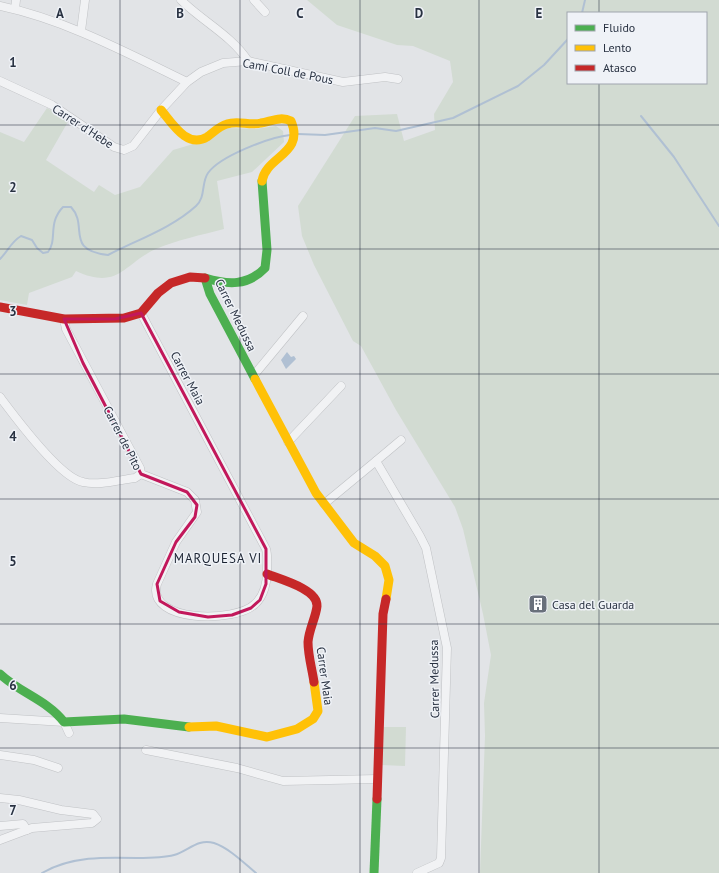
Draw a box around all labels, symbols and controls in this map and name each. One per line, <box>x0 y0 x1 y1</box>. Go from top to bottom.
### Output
text: A <box>56 5 64 22</box>
text: B <box>176 5 184 22</box>
text: C <box>296 5 304 22</box>
text: D <box>415 5 423 22</box>
text: E <box>536 5 543 22</box>
legend <box>567 12 707 84</box>
text: Fluido <box>603 20 635 35</box>
text: Lento <box>603 40 632 55</box>
text: 1 <box>9 54 17 71</box>
street label: Camí Coll de Pous <box>241 55 335 87</box>
text: Atasco <box>603 60 636 75</box>
street label: Carrer d'Hebe <box>50 101 116 151</box>
text: 2 <box>9 179 17 196</box>
street label: Carrer Medussa <box>212 276 260 354</box>
text: 3 <box>9 303 17 320</box>
street label: Carrer Maia <box>168 349 208 407</box>
street label: Carrer de Pito <box>100 403 146 473</box>
text: 4 <box>9 428 17 445</box>
district label: MARQUESA VI <box>174 550 262 567</box>
text: 5 <box>9 553 17 570</box>
building icon: Casa del Guarda <box>527 593 549 615</box>
place label: Casa del Guarda <box>552 597 634 612</box>
street label: Carrer Medussa <box>426 639 442 718</box>
street label: Carrer Maia <box>313 646 337 706</box>
text: 6 <box>9 677 17 694</box>
text: 7 <box>9 802 17 819</box>

